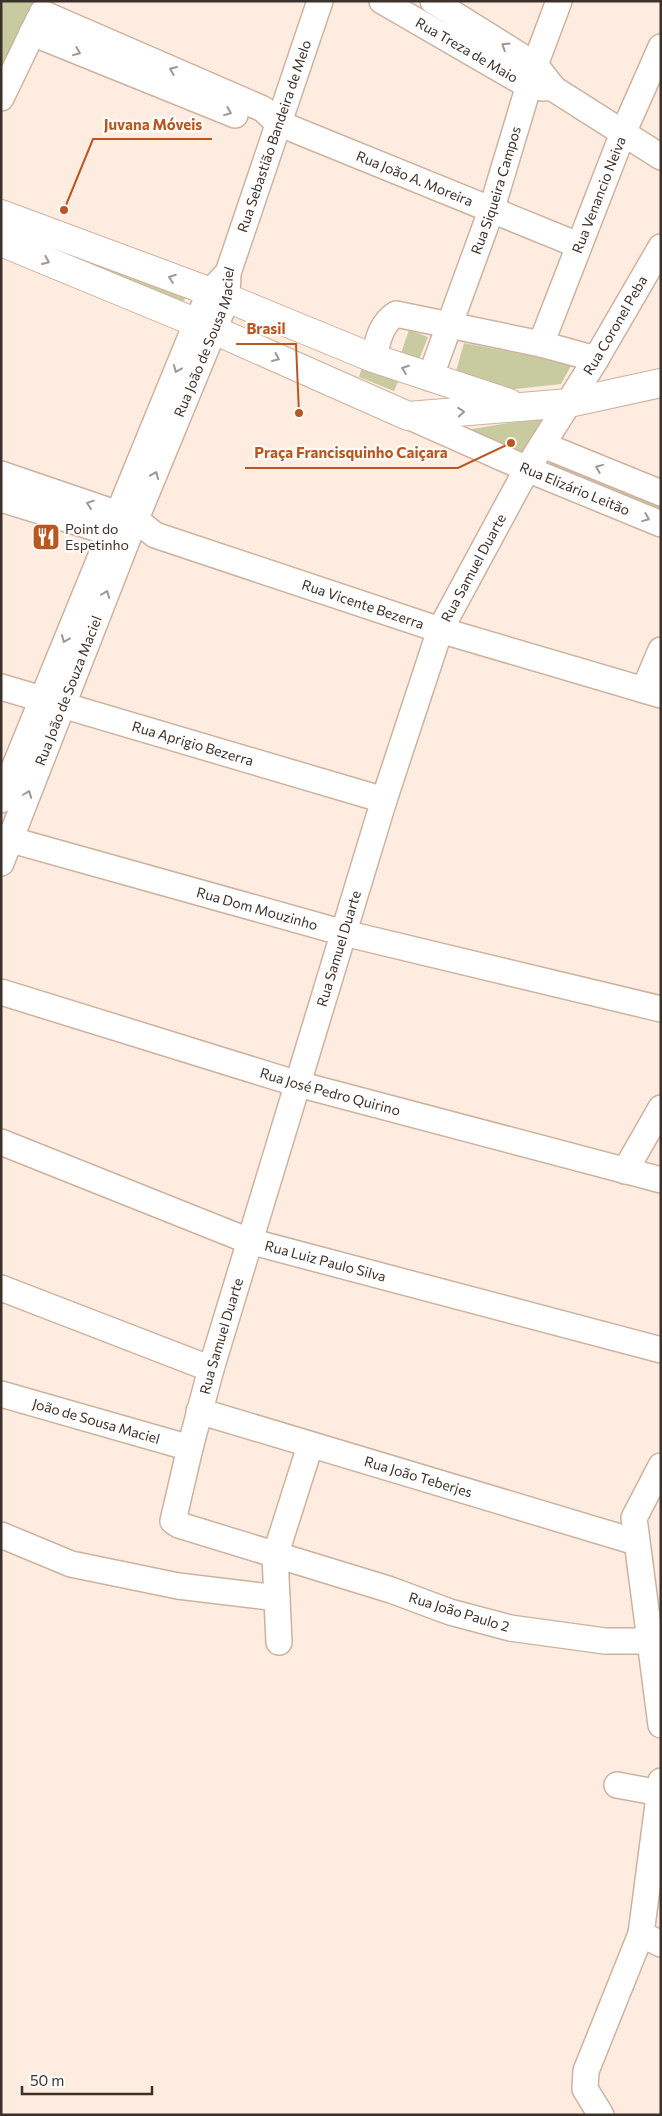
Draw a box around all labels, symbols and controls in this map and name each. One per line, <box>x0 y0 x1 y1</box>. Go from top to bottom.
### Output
street label: Rua Treza de Maio <box>413 13 521 86</box>
street label: Rua Sebastião Bandeira de Melo <box>233 38 314 235</box>
one-way arrow <box>501 43 511 52</box>
one-way arrow <box>72 45 81 56</box>
one-way arrow <box>169 66 178 77</box>
one-way arrow <box>223 106 232 116</box>
callout: Juvana Móveis <box>93 109 212 139</box>
text: Juvana Móveis <box>104 115 202 133</box>
street label: Rua Siqueira Campos <box>467 124 524 257</box>
street label: Rua Venancio Neiva <box>568 134 629 256</box>
street label: Rua João A. Moreira <box>354 147 476 209</box>
one-way arrow <box>41 254 50 265</box>
street label: Rua João de Sousa Maciel <box>170 264 237 419</box>
street label: Rua Coronel Peba <box>579 272 651 378</box>
one-way arrow <box>168 274 177 284</box>
callout: Brasil <box>236 314 296 344</box>
text: Brasil <box>246 319 286 337</box>
one-way arrow <box>271 352 280 362</box>
one-way arrow <box>173 364 184 373</box>
one-way arrow <box>401 365 409 375</box>
one-way arrow <box>458 407 466 418</box>
callout: Praça Francisquinho Caiçara <box>245 438 458 468</box>
text: Praça Francisquinho Caiçara <box>254 443 448 461</box>
street label: Rua Elizário Leitão <box>517 458 633 518</box>
one-way arrow <box>596 464 604 474</box>
one-way arrow <box>148 471 159 480</box>
one-way arrow <box>86 500 94 510</box>
street label: Rua Samuel Duarte <box>437 511 509 625</box>
one-way arrow <box>641 511 650 522</box>
place label: Point do Espetinho <box>65 520 129 553</box>
restaurant icon: Point do Espetinho <box>31 522 61 552</box>
street label: Rua Vicente Bezerra <box>300 576 426 632</box>
one-way arrow <box>100 590 110 598</box>
street label: Rua João de Souza Maciel <box>31 613 105 768</box>
one-way arrow <box>61 634 72 643</box>
street label: Rua Aprigio Bezerra <box>130 717 256 769</box>
one-way arrow <box>22 790 32 799</box>
street label: Rua Dom Mouzinho <box>195 883 320 933</box>
street label: Rua Samuel Duarte <box>313 888 364 1009</box>
street label: Rua José Pedro Quirino <box>258 1064 402 1119</box>
street label: Rua Luiz Paulo Silva <box>263 1237 388 1285</box>
street label: Rua Samuel Duarte <box>196 1276 246 1396</box>
street label: João de Sousa Maciel <box>31 1394 162 1447</box>
street label: Rua João Teberjes <box>362 1452 475 1500</box>
street label: Rua João Paulo 2 <box>407 1588 512 1635</box>
scale bar <box>22 2064 152 2096</box>
text: 50 m <box>30 2071 64 2089</box>

